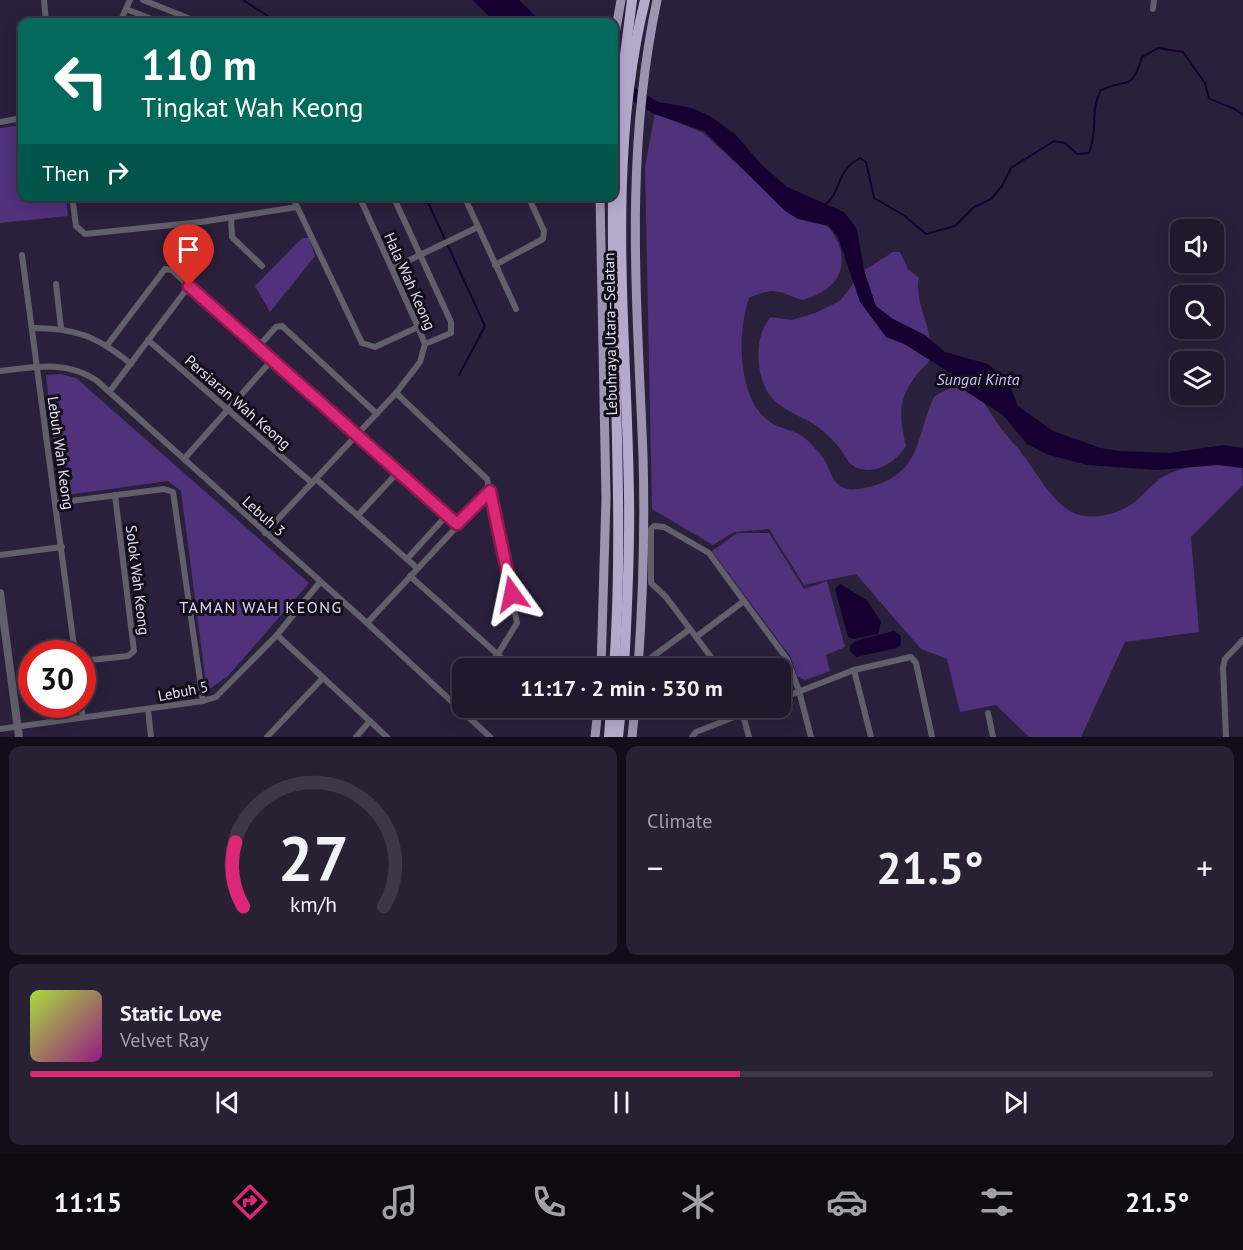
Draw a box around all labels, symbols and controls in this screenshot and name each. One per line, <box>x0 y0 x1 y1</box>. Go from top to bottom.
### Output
text: 110 m <box>141 37 257 92</box>
icon: left <box>42 42 120 120</box>
text: Tingkat Wah Keong <box>141 90 364 124</box>
icon: right <box>101 156 134 189</box>
text: Then <box>42 159 89 187</box>
map controls <box>1170 219 1224 405</box>
button: sound <box>1170 219 1224 273</box>
pin <box>163 224 214 286</box>
street label: Hala Wah Keong <box>380 229 440 333</box>
icon: arrive <box>172 233 205 266</box>
street label: Lebuhraya Utara–Selatan <box>599 252 621 416</box>
button: search <box>1170 285 1224 339</box>
street label: Persiaran Wah Keong <box>181 351 295 453</box>
button: layers <box>1170 351 1224 405</box>
water label: Sungai Kinta <box>936 369 1020 389</box>
street label: Lebuh Wah Keong <box>44 395 78 511</box>
street label: Lebuh 3 <box>239 492 289 540</box>
street label: Solok Wah Keong <box>122 524 154 636</box>
position arrow <box>480 562 544 626</box>
district label: TAMAN WAH KEONG <box>179 597 343 617</box>
speed limit sign: 30 <box>18 640 96 718</box>
text: 11:17 · 2 min · 530 m <box>520 674 723 702</box>
street label: Lebuh 5 <box>156 677 210 705</box>
text: Climate <box>647 808 713 834</box>
text: 27 <box>278 817 348 898</box>
text: 21.5° <box>876 838 984 896</box>
text: − <box>647 846 664 889</box>
text: + <box>1196 846 1213 889</box>
text: km/h <box>289 891 336 919</box>
text: Static Love <box>120 999 222 1027</box>
text: Velvet Ray <box>120 1027 209 1053</box>
icon: previous <box>211 1086 244 1119</box>
icon: pause <box>605 1086 638 1119</box>
icon: next <box>999 1086 1032 1119</box>
icon: directions <box>229 1181 271 1223</box>
icon: music <box>379 1181 421 1223</box>
icon: phone <box>528 1181 570 1223</box>
icon: climate <box>677 1181 719 1223</box>
icon: car <box>826 1181 868 1223</box>
icon: filters <box>976 1181 1018 1223</box>
text: 11:15 <box>54 1185 122 1219</box>
text: 21.5° <box>1125 1185 1189 1219</box>

